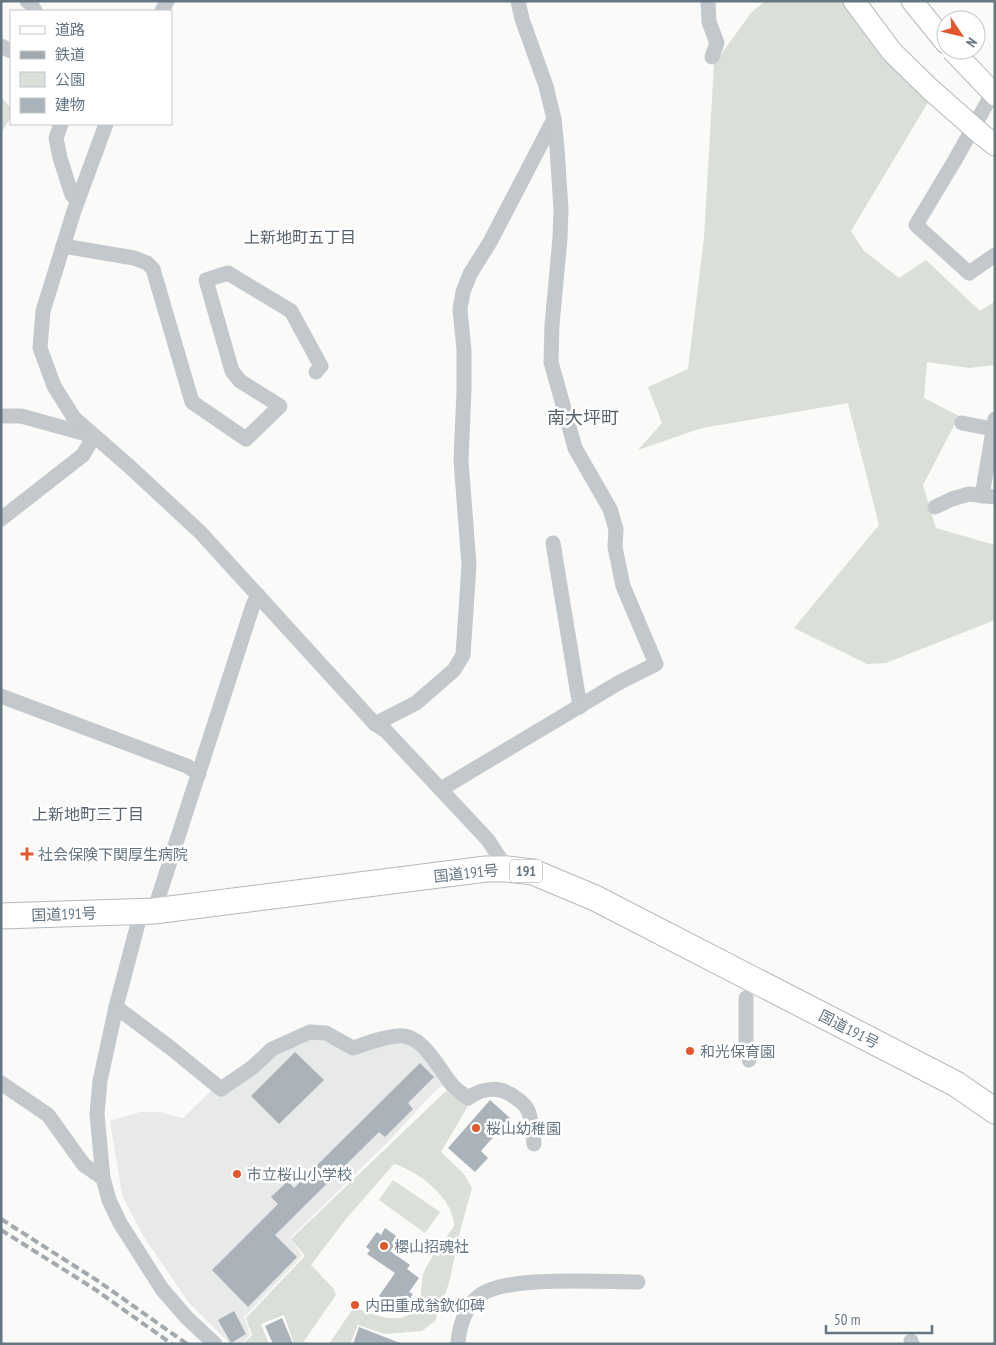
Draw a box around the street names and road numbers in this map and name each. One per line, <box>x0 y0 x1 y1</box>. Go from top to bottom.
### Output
road number: 191 <box>510 859 542 882</box>
street label: 国道191号 <box>433 860 499 886</box>
street label: 国道191号 <box>31 903 97 925</box>
street label: 国道191号 <box>816 1006 882 1052</box>

